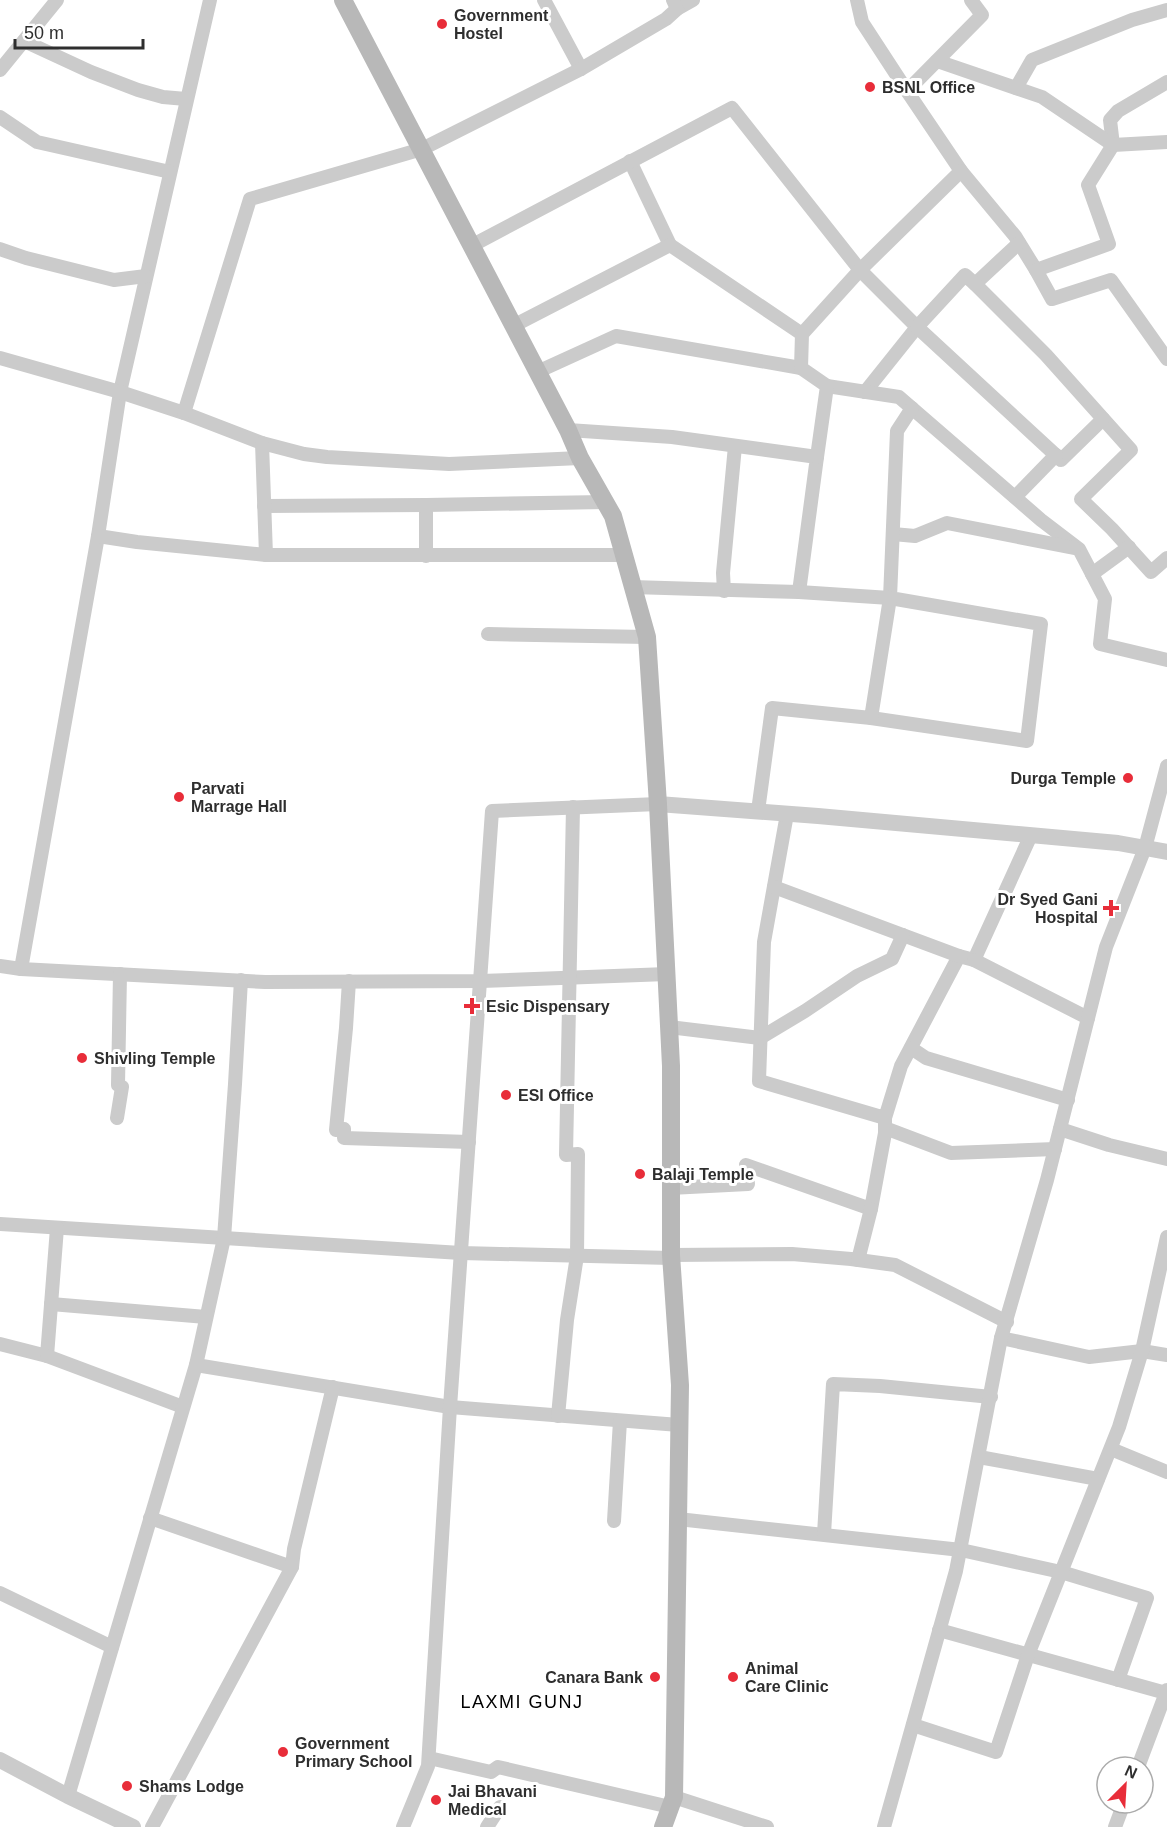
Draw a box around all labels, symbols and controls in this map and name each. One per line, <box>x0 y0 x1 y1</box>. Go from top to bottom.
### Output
place label: Government Hostel <box>454 7 549 42</box>
scale bar <box>15 12 142 50</box>
marker: Government Hostel <box>435 17 449 31</box>
text: 50 m <box>24 23 64 43</box>
place label: BSNL Office <box>882 79 975 96</box>
marker: BSNL Office <box>863 80 877 94</box>
place label: Durga Temple <box>1011 770 1116 787</box>
marker: Durga Temple <box>1121 771 1135 785</box>
place label: Parvati Marrage Hall <box>191 780 287 815</box>
marker: Parvati Marrage Hall <box>172 790 186 804</box>
place label: Dr Syed Gani Hospital <box>998 891 1098 926</box>
marker: Dr Syed Gani Hospital <box>1102 899 1120 917</box>
marker: Esic Dispensary <box>463 997 481 1015</box>
place label: Esic Dispensary <box>486 998 610 1015</box>
place label: Shivling Temple <box>94 1050 216 1067</box>
marker: Shivling Temple <box>75 1051 89 1065</box>
place label: ESI Office <box>518 1087 594 1104</box>
marker: ESI Office <box>499 1088 513 1102</box>
place label: Balaji Temple <box>652 1166 754 1183</box>
marker: Balaji Temple <box>633 1167 647 1181</box>
place label: Animal Care Clinic <box>745 1660 829 1695</box>
place label: Canara Bank <box>545 1669 643 1686</box>
marker: Canara Bank <box>648 1670 662 1684</box>
marker: Animal Care Clinic <box>726 1670 740 1684</box>
district label: LAXMI GUNJ <box>460 1692 584 1712</box>
place label: Government Primary School <box>295 1735 412 1770</box>
marker: Government Primary School <box>276 1745 290 1759</box>
north arrow <box>1095 1755 1155 1815</box>
text: N <box>1122 1762 1140 1782</box>
place label: Shams Lodge <box>139 1778 244 1795</box>
marker: Shams Lodge <box>120 1779 134 1793</box>
place label: Jai Bhavani Medical <box>448 1783 537 1818</box>
marker: Jai Bhavani Medical <box>429 1793 443 1807</box>

